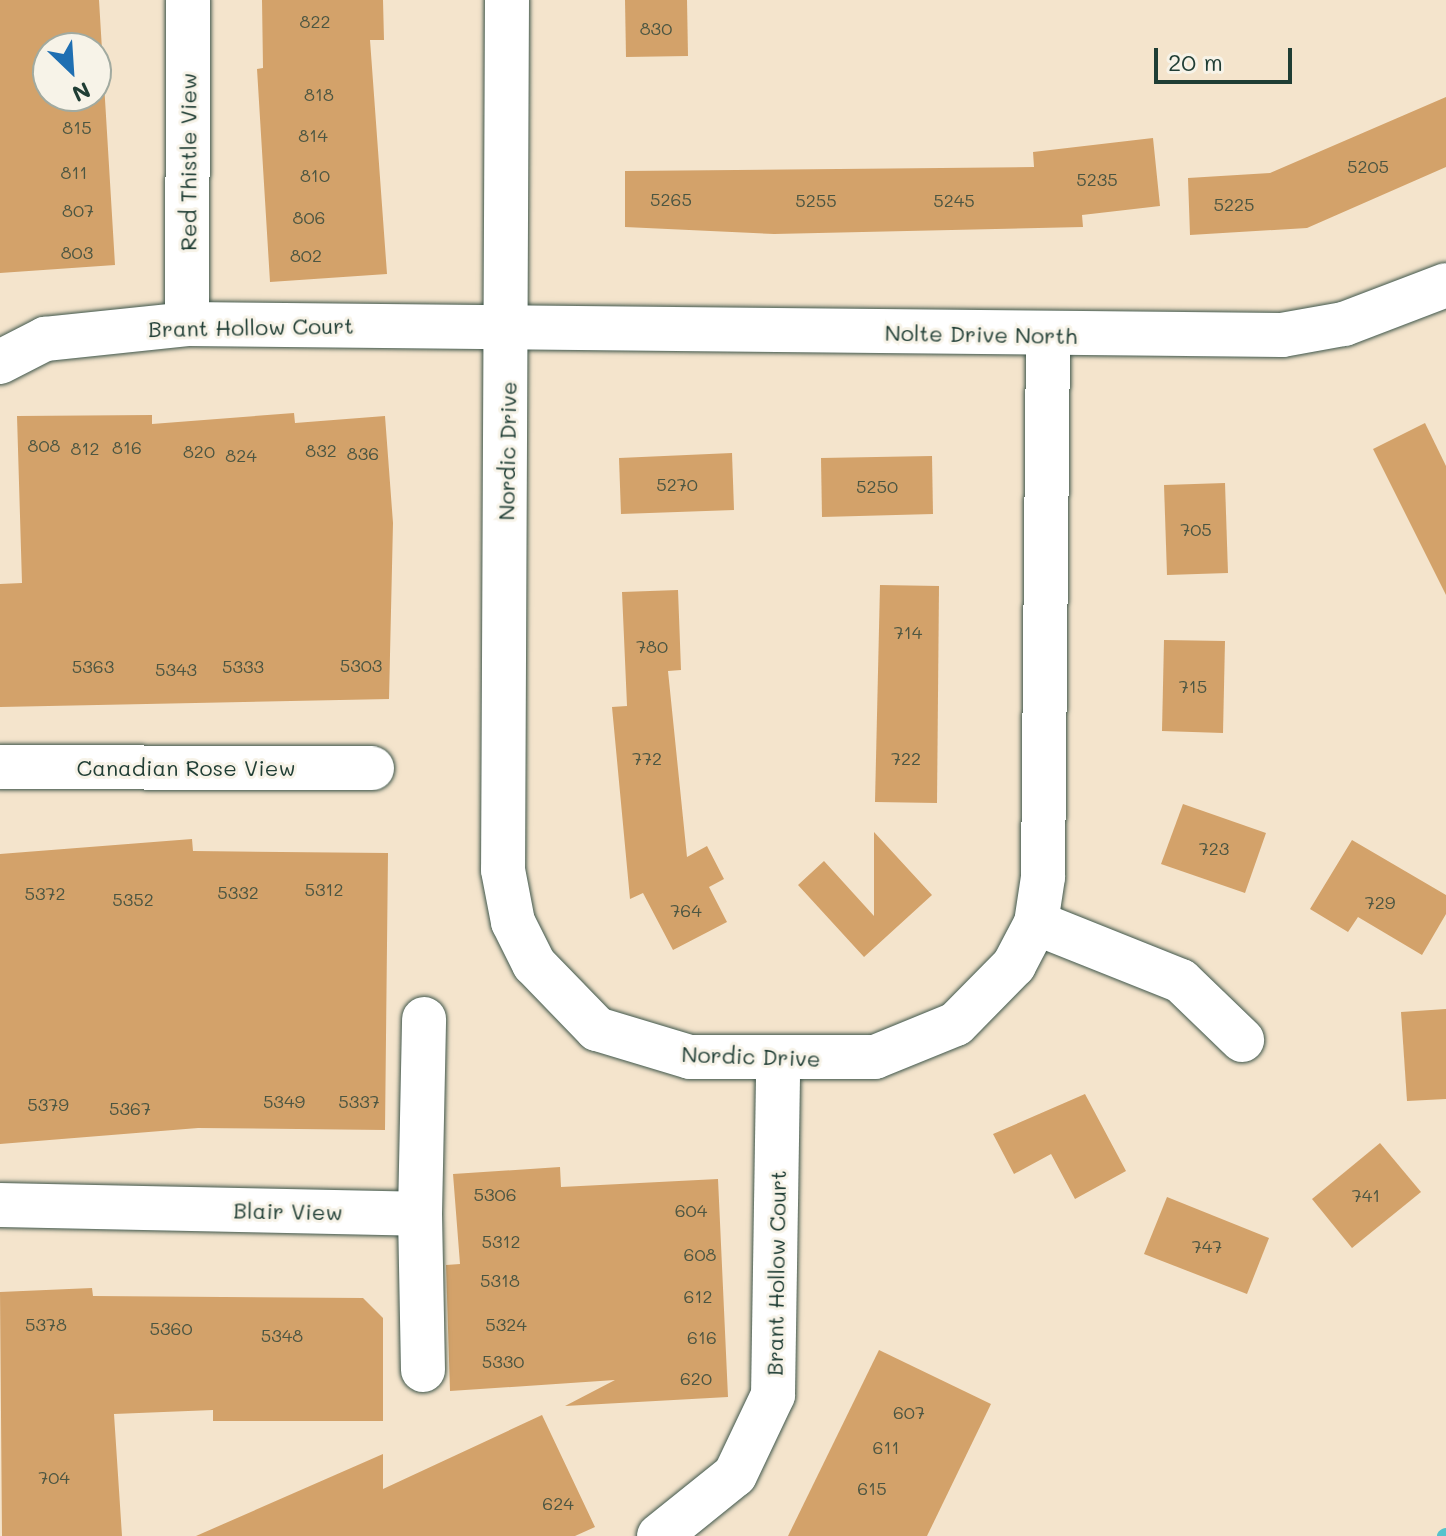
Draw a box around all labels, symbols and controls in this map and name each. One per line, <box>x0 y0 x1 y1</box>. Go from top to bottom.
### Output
house number: 822 <box>300 10 330 32</box>
house number: 830 <box>640 17 672 39</box>
north arrow <box>32 32 112 112</box>
scale bar <box>1158 32 1296 82</box>
text: 20 m <box>1168 46 1223 77</box>
street label: Red Thistle View <box>175 73 201 251</box>
text: N <box>68 76 95 109</box>
house number: 818 <box>304 83 334 105</box>
house number: 815 <box>62 116 92 138</box>
house number: 814 <box>298 124 328 146</box>
house number: 5205 <box>1347 155 1389 177</box>
house number: 811 <box>61 161 87 183</box>
house number: 810 <box>300 164 330 186</box>
house number: 5235 <box>1076 168 1118 190</box>
house number: 5265 <box>650 188 692 210</box>
house number: 5255 <box>795 189 837 211</box>
house number: 5245 <box>933 189 975 211</box>
house number: 5225 <box>1213 193 1255 215</box>
house number: 807 <box>62 199 94 221</box>
house number: 806 <box>293 206 325 228</box>
house number: 803 <box>61 241 93 263</box>
house number: 802 <box>290 244 322 266</box>
street label: Brant Hollow Court <box>148 312 354 342</box>
street label: Nolte Drive North <box>884 319 1078 349</box>
street label: Nordic Drive <box>493 381 521 521</box>
house number: 808 <box>28 434 60 456</box>
house number: 816 <box>112 436 142 458</box>
house number: 812 <box>71 437 99 459</box>
house number: 832 <box>305 439 337 461</box>
house number: 820 <box>183 440 215 462</box>
house number: 836 <box>347 442 379 464</box>
house number: 824 <box>225 444 257 466</box>
house number: 5270 <box>656 473 698 495</box>
house number: 5250 <box>856 475 898 497</box>
house number: 705 <box>1180 518 1212 540</box>
house number: 714 <box>894 621 922 643</box>
house number: 780 <box>636 635 668 657</box>
house number: 5303 <box>340 654 382 676</box>
house number: 5363 <box>72 655 114 677</box>
house number: 5333 <box>222 655 264 677</box>
house number: 5343 <box>155 658 197 680</box>
house number: 715 <box>1179 675 1207 697</box>
house number: 772 <box>632 747 662 769</box>
house number: 722 <box>891 747 921 769</box>
street label: Canadian Rose View <box>77 755 295 781</box>
house number: 723 <box>1199 837 1229 859</box>
house number: 5312 <box>304 878 344 900</box>
house number: 5332 <box>217 881 259 903</box>
house number: 5372 <box>24 882 66 904</box>
house number: 5352 <box>112 888 154 910</box>
house number: 729 <box>1365 891 1395 913</box>
house number: 764 <box>670 899 702 921</box>
street label: Nordic Drive <box>681 1040 821 1072</box>
house number: 5349 <box>263 1090 305 1112</box>
house number: 5337 <box>338 1090 380 1112</box>
house number: 5379 <box>27 1093 69 1115</box>
house number: 5367 <box>109 1097 151 1119</box>
street label: Brant Hollow Court <box>761 1170 791 1376</box>
house number: 5306 <box>473 1183 517 1205</box>
house number: 741 <box>1352 1184 1380 1206</box>
street label: Blair View <box>233 1197 343 1225</box>
house number: 604 <box>675 1199 707 1221</box>
house number: 5312 <box>481 1230 521 1252</box>
house number: 747 <box>1192 1235 1222 1257</box>
house number: 608 <box>684 1243 716 1265</box>
house number: 5318 <box>480 1269 520 1291</box>
house number: 612 <box>684 1285 712 1307</box>
house number: 5378 <box>25 1313 67 1335</box>
house number: 5324 <box>485 1313 527 1335</box>
house number: 5360 <box>149 1317 193 1339</box>
house number: 5348 <box>261 1324 303 1346</box>
house number: 616 <box>687 1326 717 1348</box>
house number: 5330 <box>482 1350 524 1372</box>
house number: 620 <box>680 1367 712 1389</box>
house number: 607 <box>893 1401 925 1423</box>
house number: 611 <box>873 1436 899 1458</box>
house number: 704 <box>38 1466 70 1488</box>
house number: 615 <box>857 1477 887 1499</box>
house number: 624 <box>542 1492 574 1514</box>

